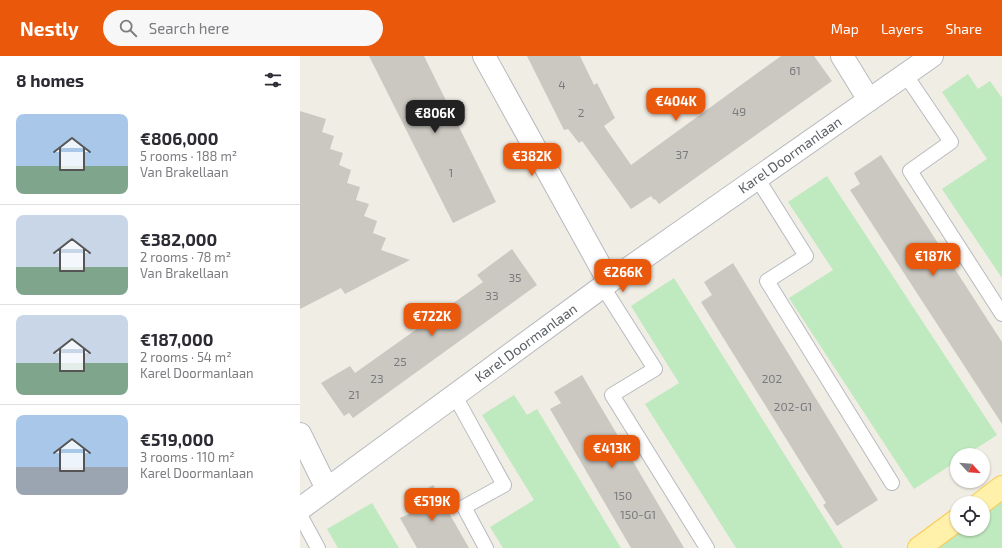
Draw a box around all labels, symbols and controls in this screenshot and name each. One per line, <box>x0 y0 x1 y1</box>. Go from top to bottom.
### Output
search box <box>103 10 383 46</box>
text: Nestly <box>20 17 79 40</box>
icon: search <box>117 17 139 39</box>
text: Search here <box>149 19 229 37</box>
text: Map <box>831 20 859 37</box>
text: Layers <box>881 20 923 37</box>
text: Share <box>945 20 982 37</box>
house number: 61 <box>789 63 801 77</box>
icon: filters <box>262 69 284 91</box>
text: 8 homes <box>16 70 84 90</box>
house number: 4 <box>558 77 566 91</box>
pin: €404K <box>648 88 704 122</box>
text: €404K <box>655 93 697 109</box>
pin: €806K <box>407 100 463 134</box>
house number: 49 <box>732 104 746 118</box>
text: €806K <box>415 105 455 121</box>
house number: 2 <box>578 105 585 119</box>
street label: Karel Doormanlaan <box>735 113 845 197</box>
text: €806,000 <box>140 128 219 148</box>
icon: home <box>48 130 96 178</box>
pin: €382K <box>504 143 560 177</box>
house number: 37 <box>676 147 688 161</box>
text: 5 rooms · 188 m² <box>140 148 237 164</box>
text: €382K <box>512 148 552 164</box>
text: Van Brakellaan <box>140 164 229 180</box>
house number: 1 <box>449 165 453 179</box>
text: €382,000 <box>140 229 217 249</box>
icon: home <box>48 231 96 279</box>
pin: €187K <box>905 243 961 277</box>
text: €187K <box>914 248 952 264</box>
text: 2 rooms · 78 m² <box>140 249 231 265</box>
pin: €266K <box>595 259 651 293</box>
text: €266K <box>603 264 643 280</box>
text: Van Brakellaan <box>140 265 229 281</box>
house number: 35 <box>508 270 522 284</box>
house number: 33 <box>485 288 499 302</box>
street label: Karel Doormanlaan <box>471 300 580 385</box>
pin: €722K <box>404 303 460 337</box>
text: €722K <box>413 308 451 324</box>
text: €187,000 <box>140 329 213 349</box>
icon: home <box>48 331 96 379</box>
text: 2 rooms · 54 m² <box>140 349 232 365</box>
house number: 25 <box>393 354 407 368</box>
text: Karel Doormanlaan <box>140 365 254 381</box>
house number: 23 <box>370 371 384 385</box>
house number: 202 <box>762 371 783 385</box>
house number: 21 <box>348 387 360 401</box>
house number: 202-G1 <box>774 399 812 413</box>
text: €519,000 <box>140 429 214 449</box>
icon: home <box>48 431 96 479</box>
pin: €413K <box>584 435 640 469</box>
text: €413K <box>593 440 631 456</box>
north arrow <box>950 448 990 488</box>
map controls <box>950 448 990 536</box>
text: 3 rooms · 110 m² <box>140 449 235 465</box>
text: Karel Doormanlaan <box>140 465 254 481</box>
pin: €519K <box>404 488 460 522</box>
house number: 150 <box>614 488 632 502</box>
text: €519K <box>413 493 451 509</box>
button: locate <box>950 496 990 536</box>
house number: 150-G1 <box>620 507 656 521</box>

